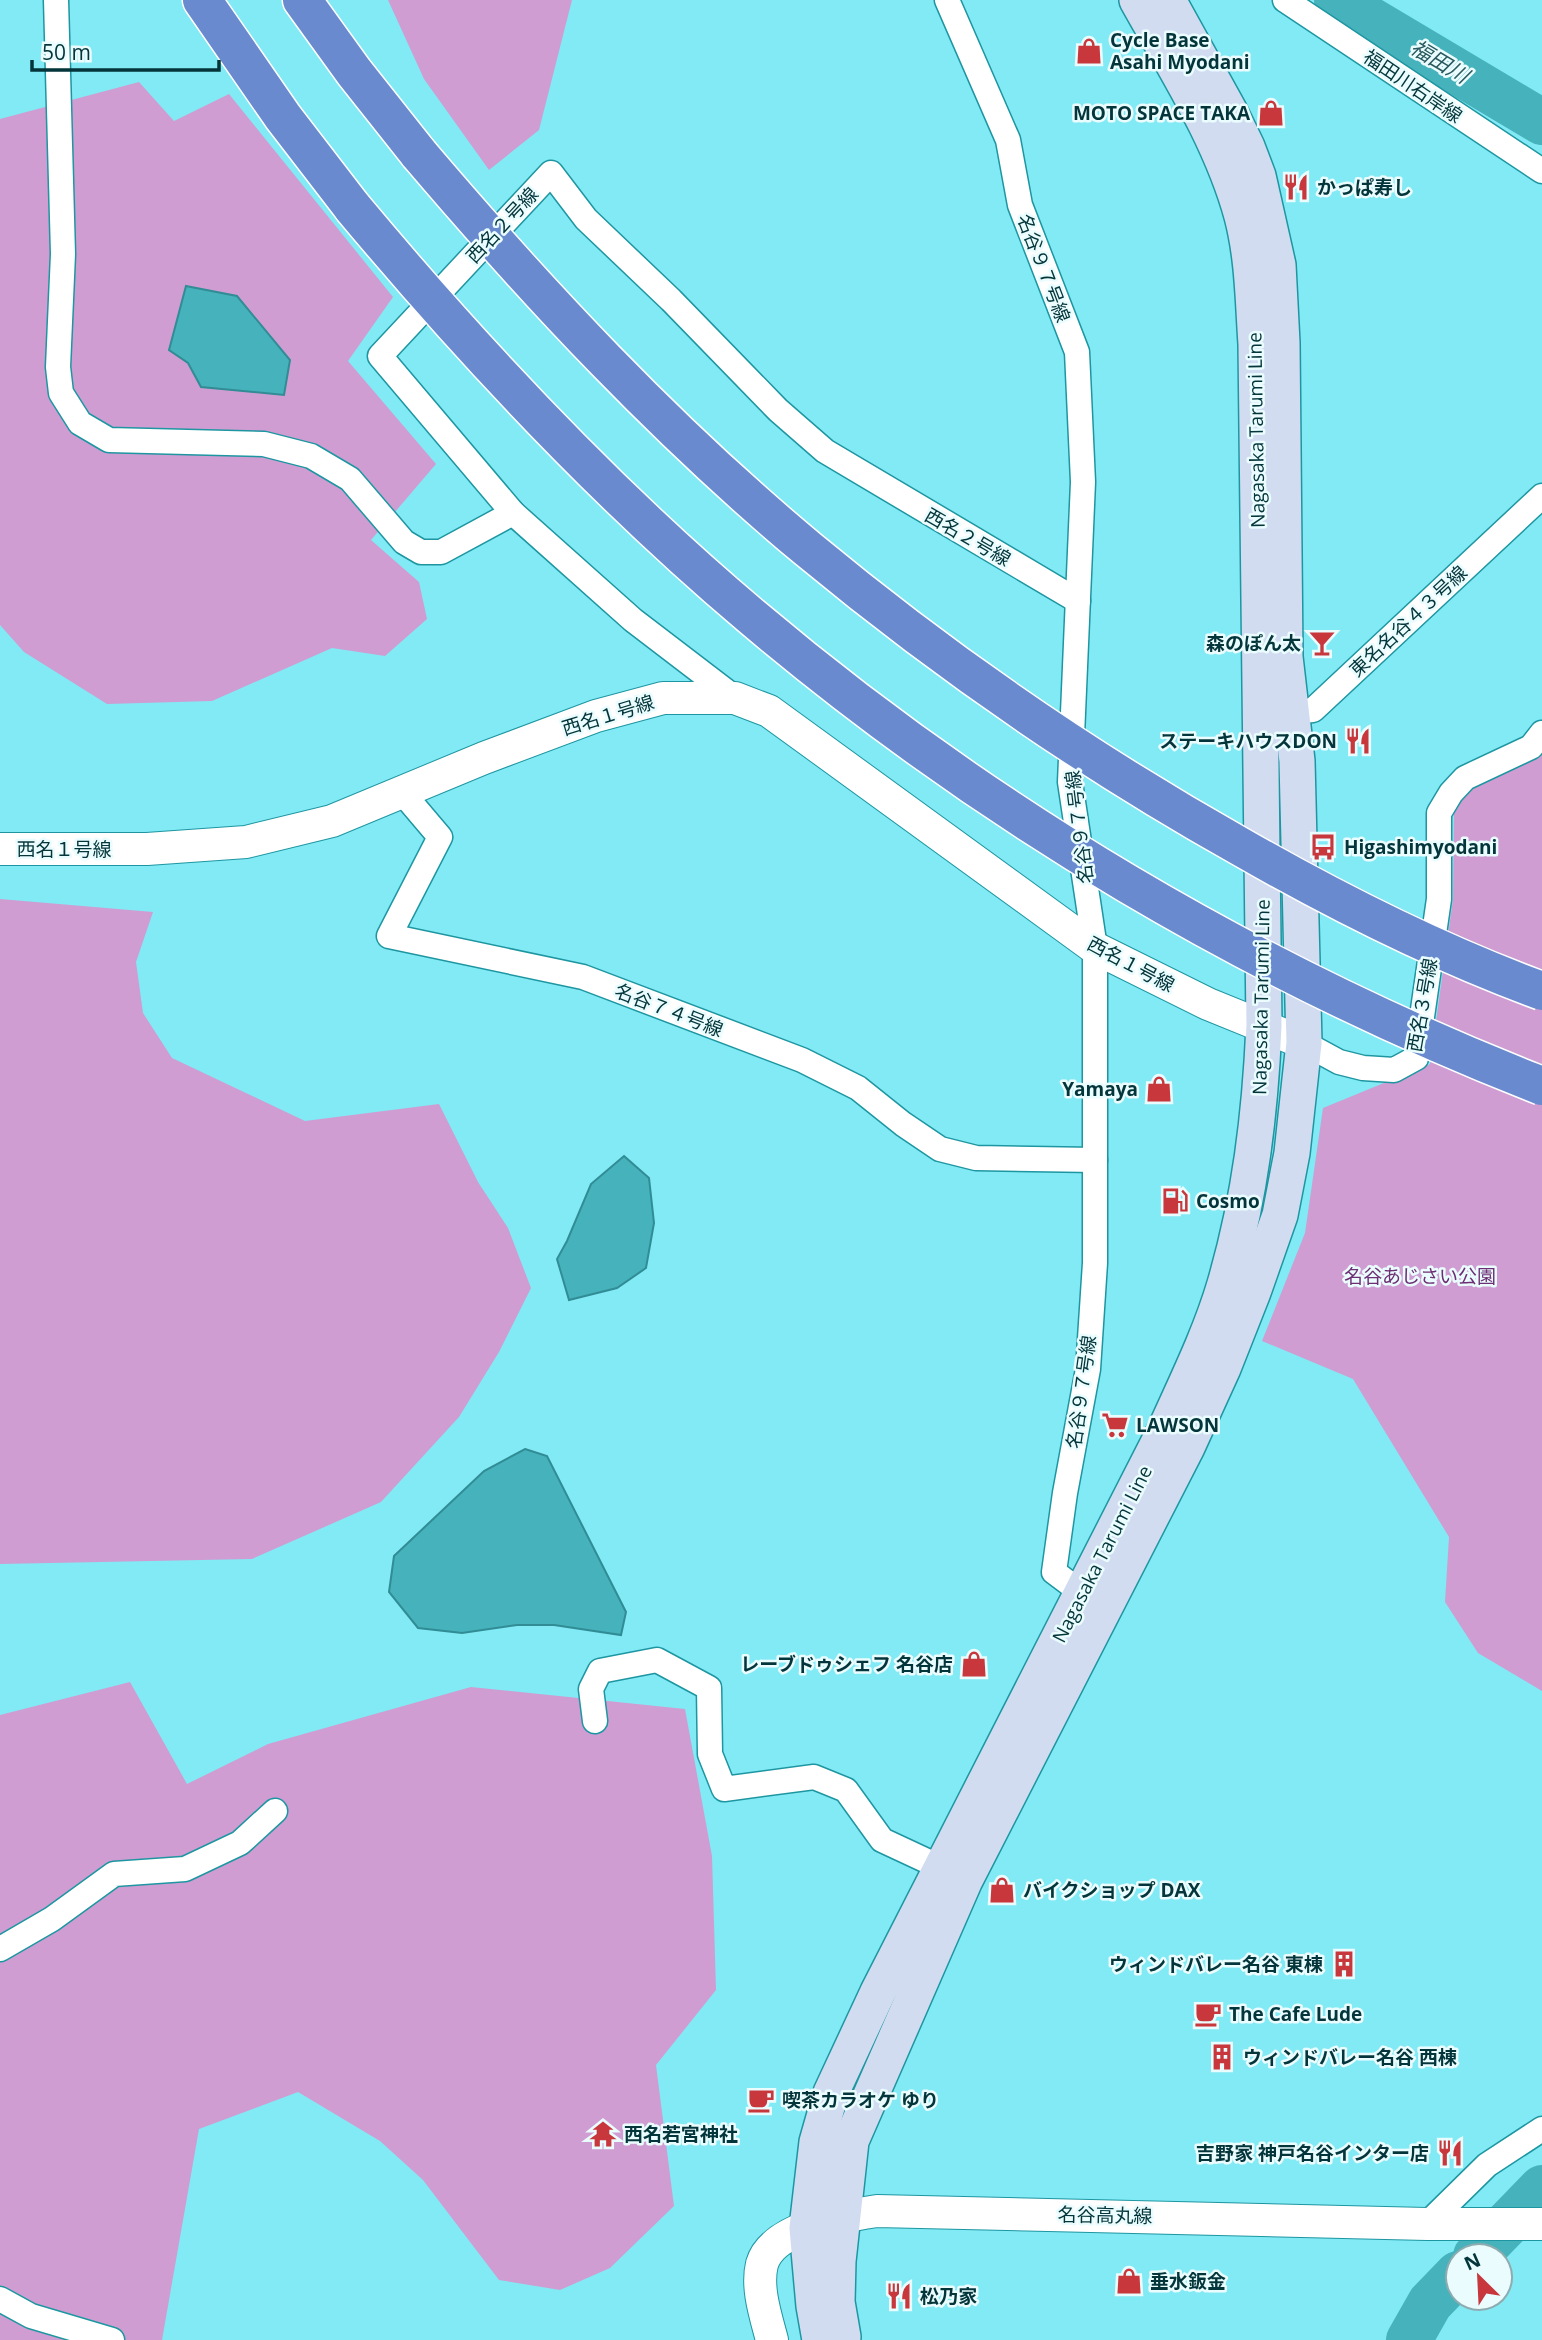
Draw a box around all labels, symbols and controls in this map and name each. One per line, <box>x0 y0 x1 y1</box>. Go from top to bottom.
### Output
place label: Cycle Base Asahi Myodani <box>1110 27 1250 75</box>
scale bar <box>32 28 219 72</box>
water label: 福田川 <box>1406 33 1476 90</box>
shop icon: Cycle Base Asahi Myodani <box>1074 36 1104 66</box>
text: 50 m <box>42 38 91 66</box>
street label: 福田川右岸線 <box>1358 43 1468 129</box>
shop icon: MOTO SPACE TAKA <box>1256 98 1286 128</box>
place label: MOTO SPACE TAKA <box>1073 100 1251 126</box>
restaurant icon: かっぱ寿し <box>1281 172 1311 202</box>
place label: かっぱ寿し <box>1317 174 1412 200</box>
street label: 西名２号線 <box>460 181 544 269</box>
street label: 名谷９７号線 <box>1011 210 1077 326</box>
street label: Nagasaka Tarumi Line <box>1241 332 1271 528</box>
street label: 西名２号線 <box>920 502 1016 572</box>
street label: 東名名谷４３号線 <box>1344 560 1472 682</box>
bar icon: 森のぽん太 <box>1307 628 1337 658</box>
place label: 森のぽん太 <box>1206 630 1301 656</box>
street label: 西名１号線 <box>559 689 657 741</box>
restaurant icon: ステーキハウスDON <box>1343 726 1373 756</box>
place label: ステーキハウスDON <box>1159 728 1337 754</box>
street label: 名谷９７号線 <box>1059 769 1099 885</box>
bus stop icon: Higashimyodani <box>1308 832 1338 862</box>
place label: Higashimyodani <box>1344 834 1497 860</box>
street label: 西名１号線 <box>16 836 112 862</box>
street label: Nagasaka Tarumi Line <box>1246 899 1276 1095</box>
street label: 西名１号線 <box>1083 930 1179 998</box>
street label: 西名３号線 <box>1401 956 1443 1054</box>
street label: 名谷７４号線 <box>611 977 727 1043</box>
shop icon: Yamaya <box>1144 1074 1174 1104</box>
place label: Yamaya <box>1062 1076 1138 1102</box>
fuel station icon: Cosmo <box>1160 1186 1190 1216</box>
place label: Cosmo <box>1196 1188 1260 1214</box>
park label: 名谷あじさい公園 <box>1344 1263 1496 1289</box>
street label: 名谷９７号線 <box>1060 1334 1102 1450</box>
supermarket icon: LAWSON <box>1100 1410 1130 1440</box>
place label: LAWSON <box>1136 1412 1219 1438</box>
street label: Nagasaka Tarumi Line <box>1046 1461 1158 1647</box>
shop icon: レーブドゥシェフ 名谷店 <box>959 1649 989 1679</box>
place label: レーブドゥシェフ 名谷店 <box>740 1651 953 1677</box>
shop icon: バイクショップ DAX <box>987 1875 1017 1905</box>
place label: バイクショップ DAX <box>1023 1877 1201 1903</box>
building icon: ウィンドバレー名谷 東棟 <box>1329 1949 1359 1979</box>
place label: ウィンドバレー名谷 東棟 <box>1109 1951 1323 1977</box>
cafe icon: The Cafe Lude <box>1193 1999 1223 2029</box>
place label: The Cafe Lude <box>1229 2001 1362 2027</box>
building icon: ウィンドバレー名谷 西棟 <box>1207 2042 1237 2072</box>
place label: ウィンドバレー名谷 西棟 <box>1243 2044 1457 2070</box>
cafe icon: 喫茶カラオケ ゆり <box>746 2085 776 2115</box>
place label: 喫茶カラオケ ゆり <box>782 2087 939 2113</box>
temple icon: 西名若宮神社 <box>588 2119 618 2149</box>
place label: 西名若宮神社 <box>624 2121 738 2147</box>
restaurant icon: 吉野家 神戸名谷インター店 <box>1435 2138 1465 2168</box>
place label: 吉野家 神戸名谷インター店 <box>1196 2140 1429 2166</box>
street label: 名谷高丸線 <box>1057 2201 1153 2229</box>
north arrow <box>1444 2242 1514 2312</box>
text: N <box>1460 2246 1484 2276</box>
shop icon: 垂水鈑金 <box>1114 2266 1144 2296</box>
place label: 垂水鈑金 <box>1150 2268 1226 2294</box>
restaurant icon: 松乃家 <box>884 2281 914 2311</box>
place label: 松乃家 <box>920 2283 977 2309</box>

